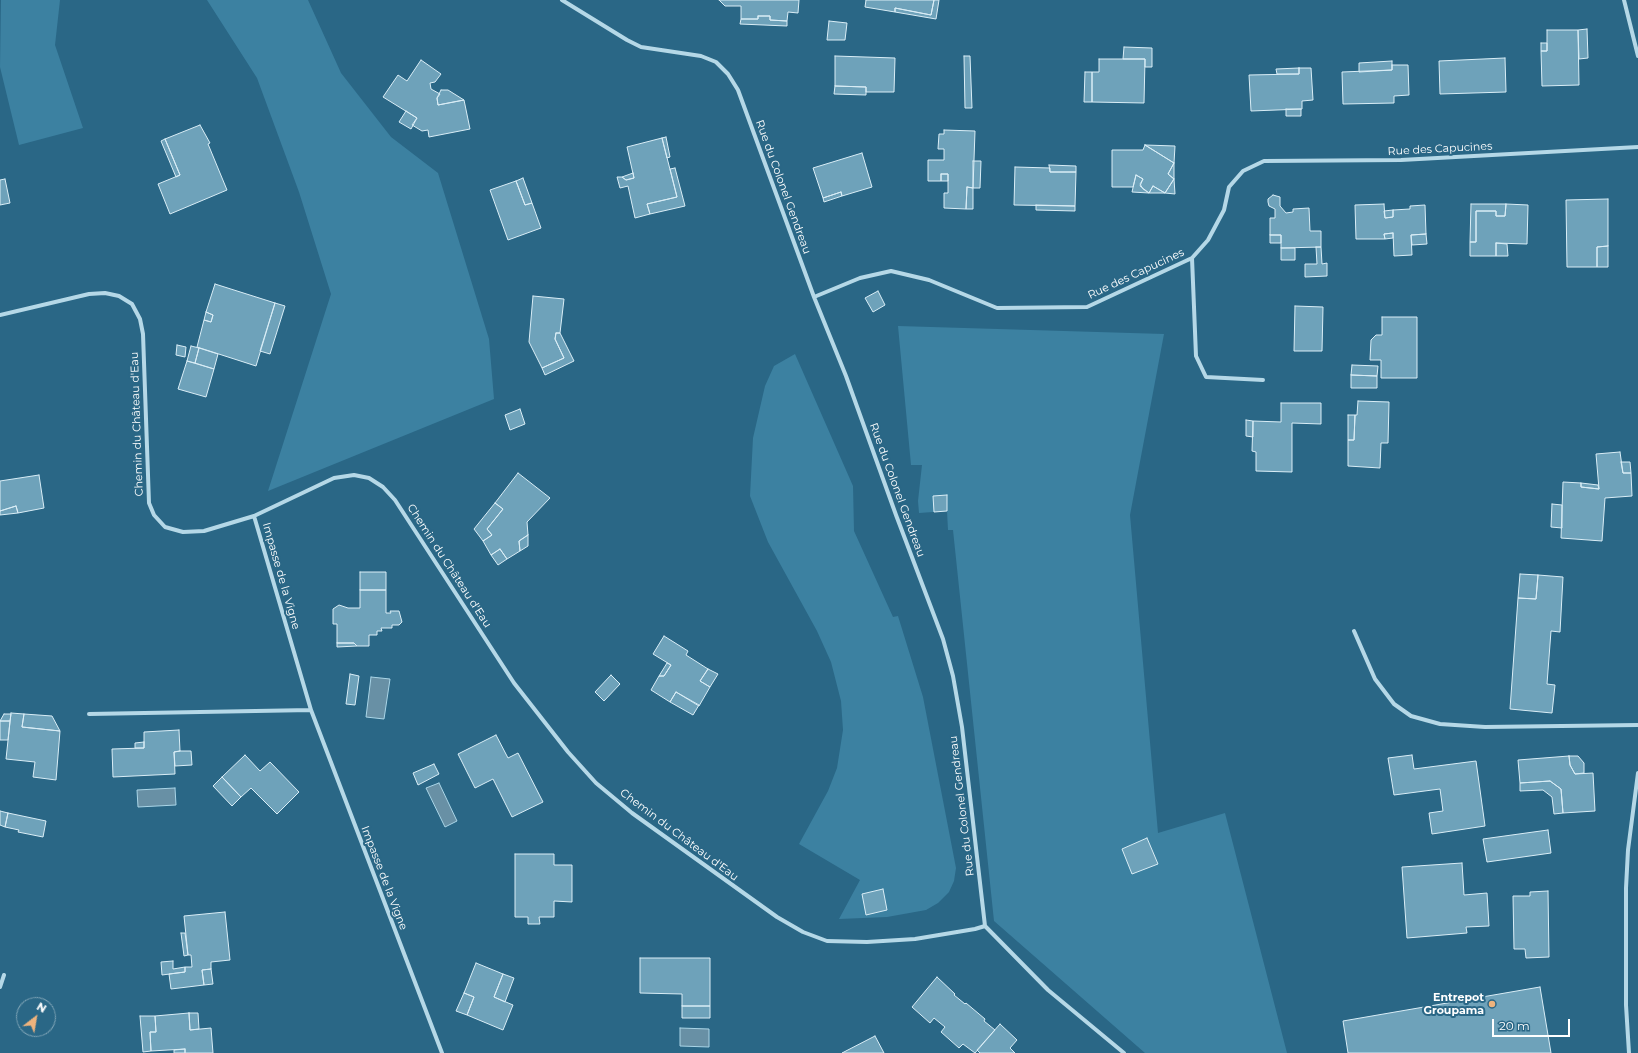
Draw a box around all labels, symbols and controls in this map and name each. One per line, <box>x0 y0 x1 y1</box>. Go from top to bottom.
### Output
street label: Rue du Colonel Gendreau <box>753 118 813 256</box>
street label: Rue des Capucines <box>1387 140 1493 158</box>
street label: Rue des Capucines <box>1086 246 1186 302</box>
street label: Chemin du Château d'Eau <box>128 352 146 496</box>
street label: Rue du Colonel Gendreau <box>867 421 927 559</box>
street label: Chemin du Château d'Eau <box>404 502 494 630</box>
street label: Impasse de la Vigne <box>259 521 303 631</box>
street label: Rue du Colonel Gendreau <box>947 735 977 877</box>
street label: Chemin du Château d'Eau <box>617 786 741 884</box>
street label: Impasse de la Vigne <box>358 824 410 932</box>
place label: Entrepot Groupama <box>1424 991 1484 1017</box>
north arrow <box>16 997 56 1037</box>
text: N <box>34 999 49 1016</box>
marker: Entrepot Groupama <box>1487 999 1497 1009</box>
scale bar <box>1494 1011 1572 1037</box>
text: 20 m <box>1499 1018 1530 1033</box>

